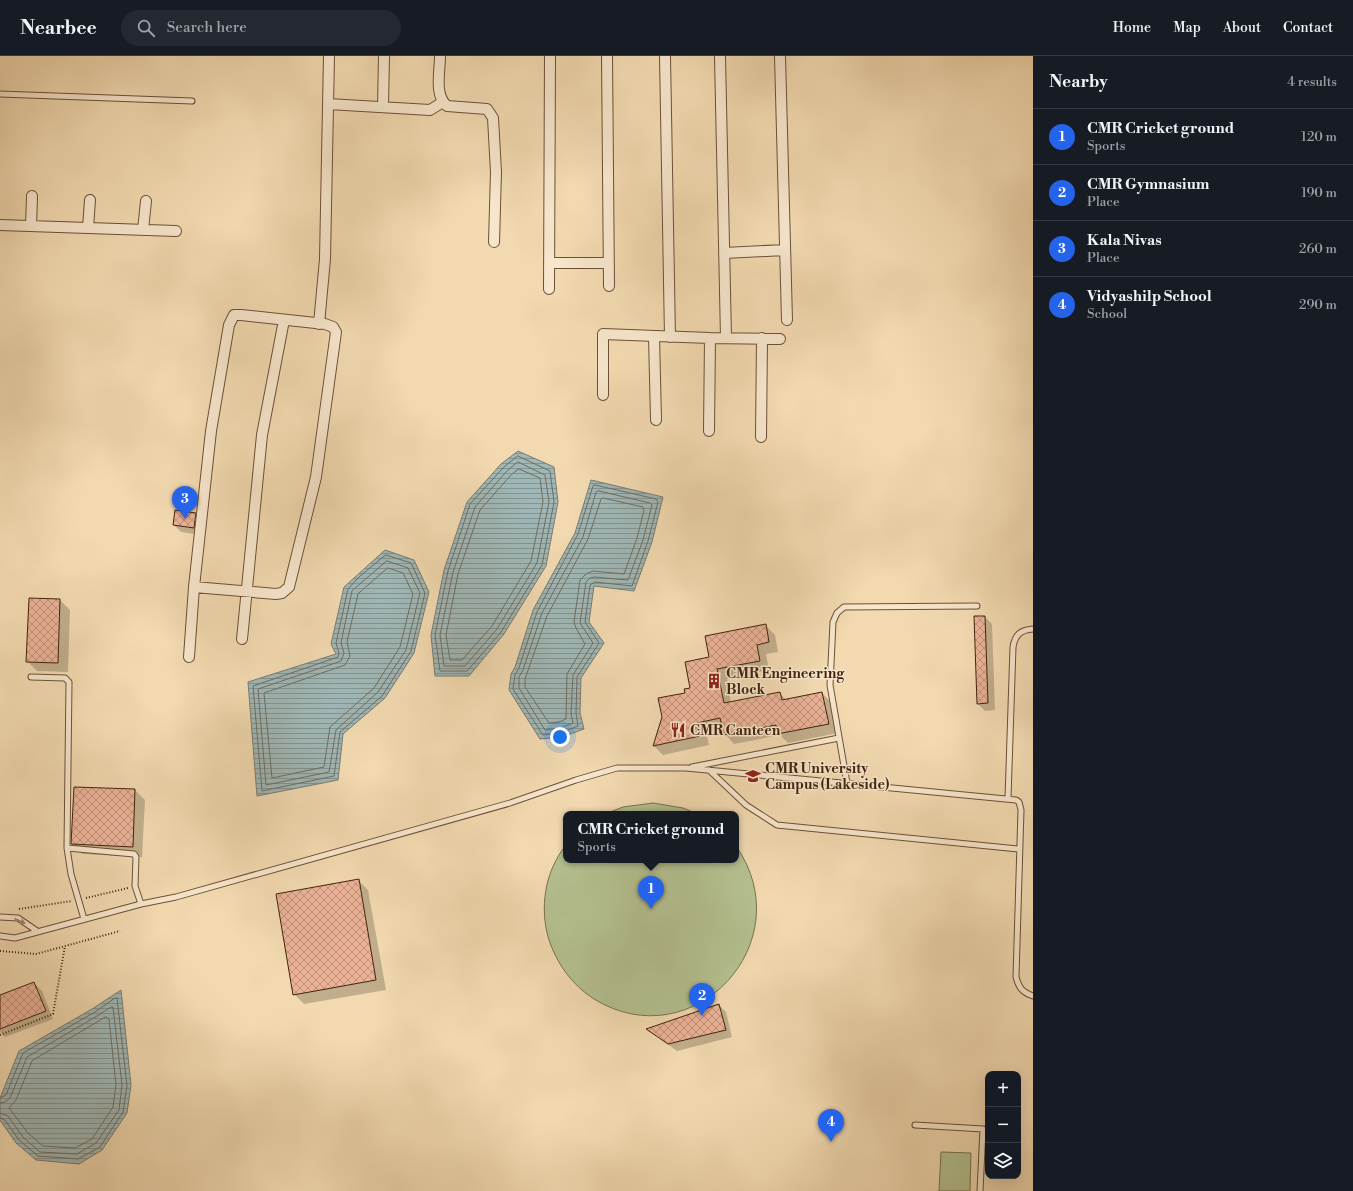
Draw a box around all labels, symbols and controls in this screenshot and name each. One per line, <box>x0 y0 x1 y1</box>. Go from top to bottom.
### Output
search box <box>121 10 401 46</box>
text: Nearbee <box>20 16 97 40</box>
icon: search <box>135 17 157 39</box>
text: Search here <box>167 18 247 37</box>
text: Home <box>1113 19 1151 37</box>
text: Map <box>1173 19 1201 37</box>
text: About <box>1223 19 1261 37</box>
text: Contact <box>1283 19 1333 37</box>
text: Nearby <box>1049 71 1108 93</box>
text: 4 results <box>1287 74 1337 90</box>
text: CMR Cricket ground <box>1087 119 1234 138</box>
text: 1 <box>1059 129 1065 145</box>
text: 120 m <box>1301 129 1337 145</box>
text: Sports <box>1087 138 1126 154</box>
text: CMR Gymnasium <box>1087 175 1209 194</box>
text: 2 <box>1058 185 1066 201</box>
text: 190 m <box>1301 185 1337 201</box>
text: Place <box>1087 194 1119 210</box>
text: Kala Nivas <box>1087 231 1162 250</box>
text: 3 <box>1058 241 1066 257</box>
text: 260 m <box>1299 241 1337 257</box>
text: Place <box>1087 250 1119 266</box>
text: Vidyashilp School <box>1087 287 1212 306</box>
text: 4 <box>1058 297 1066 313</box>
text: 290 m <box>1299 297 1337 313</box>
text: School <box>1087 306 1127 322</box>
pin: 3 <box>172 486 198 519</box>
place label: CMR Engineering Block <box>726 665 845 699</box>
building icon: CMR Engineering Block <box>705 672 723 690</box>
restaurant icon: CMR Canteen <box>669 721 687 739</box>
place label: CMR Canteen <box>690 722 781 740</box>
your location <box>550 727 570 747</box>
place label: CMR University Campus (Lakeside) <box>765 760 889 794</box>
school or university icon: CMR University Campus (Lakeside) <box>744 767 762 785</box>
popup <box>563 811 739 863</box>
text: CMR Cricket ground <box>577 820 725 839</box>
text: Sports <box>577 839 616 855</box>
pin: 1 <box>638 876 664 909</box>
one-way arrow <box>14 918 26 924</box>
pin: 2 <box>689 983 715 1016</box>
map controls <box>985 1071 1021 1179</box>
button: + <box>985 1071 1021 1107</box>
button: − <box>985 1107 1021 1143</box>
pin: 4 <box>818 1109 844 1142</box>
button: layers <box>985 1143 1021 1179</box>

